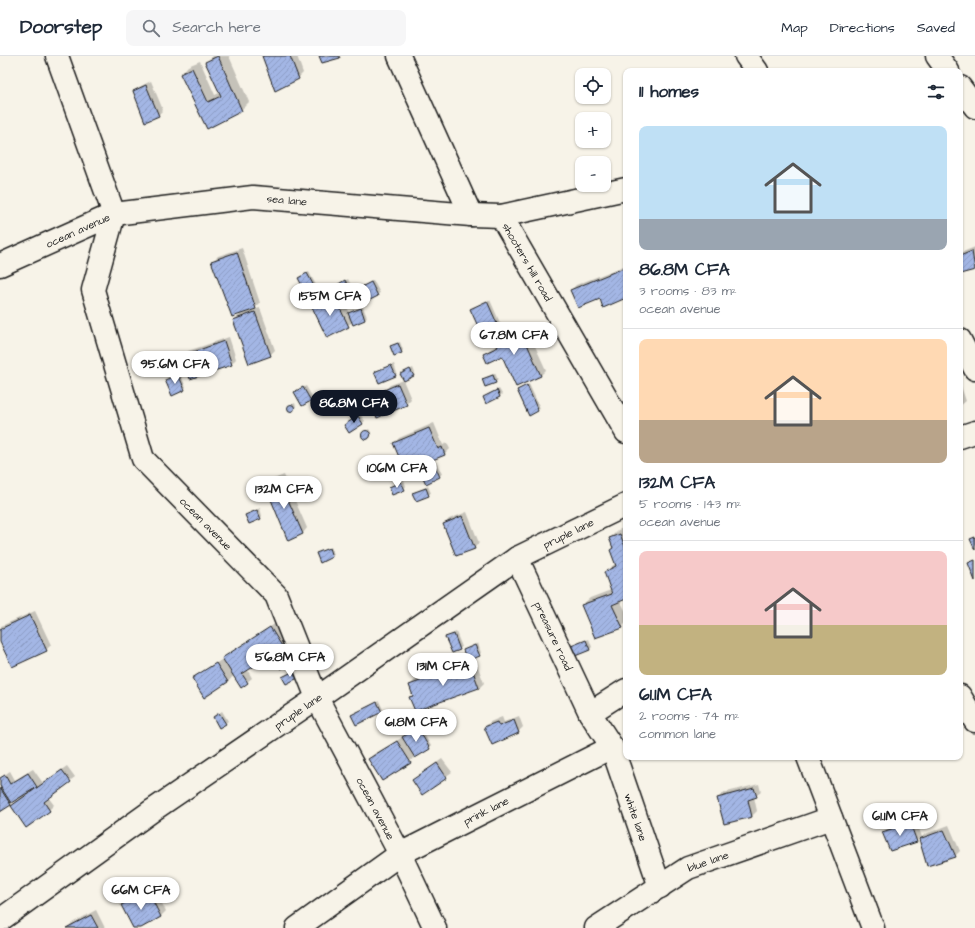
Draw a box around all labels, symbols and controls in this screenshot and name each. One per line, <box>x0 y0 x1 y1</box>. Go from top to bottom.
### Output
search box <box>126 10 406 46</box>
text: Doorstep <box>20 14 102 41</box>
icon: search <box>140 17 162 39</box>
text: Search here <box>172 17 261 38</box>
text: Map <box>781 18 808 38</box>
text: Directions <box>830 18 895 38</box>
text: Saved <box>917 18 955 38</box>
map controls <box>575 68 611 192</box>
button: locate <box>575 68 611 104</box>
text: 11 homes <box>639 80 699 104</box>
icon: filters <box>925 81 947 103</box>
button: + <box>575 112 611 148</box>
icon: home <box>757 152 829 224</box>
button: − <box>575 156 611 192</box>
street label: sea lane <box>266 191 308 209</box>
street label: ocean avenue <box>43 210 112 252</box>
street label: shooters hill road <box>499 220 556 304</box>
text: 86.8M CFA <box>639 258 730 282</box>
text: 3 rooms · 83 m² <box>639 282 737 300</box>
pin: 155M CFA <box>289 283 371 317</box>
text: 155M CFA <box>299 287 361 305</box>
text: ocean avenue <box>639 300 720 318</box>
pin: 67.8M CFA <box>468 322 560 356</box>
text: 67.8M CFA <box>480 326 548 344</box>
pin: 95.6M CFA <box>129 351 221 385</box>
text: 95.6M CFA <box>140 355 210 373</box>
icon: home <box>757 365 829 437</box>
pin: 86.8M CFA <box>308 390 400 424</box>
text: 86.8M CFA <box>319 394 389 412</box>
pin: 106M CFA <box>356 455 438 489</box>
text: 106M CFA <box>367 459 427 477</box>
text: 132M CFA <box>639 471 715 495</box>
pin: 132M CFA <box>243 476 325 510</box>
text: 132M CFA <box>255 480 313 498</box>
street label: ocean avenue <box>176 494 235 554</box>
text: 5 rooms · 143 m² <box>639 495 741 513</box>
text: ocean avenue <box>639 513 720 531</box>
street label: pruple lane <box>540 515 596 552</box>
icon: home <box>757 577 829 649</box>
street label: preasure road <box>530 599 576 673</box>
pin: 56.8M CFA <box>244 644 336 678</box>
text: 56.8M CFA <box>255 648 325 666</box>
pin: 131M CFA <box>402 653 484 687</box>
text: 131M CFA <box>417 657 469 675</box>
text: 61.1M CFA <box>639 683 712 707</box>
street label: pruple lane <box>271 690 325 733</box>
text: 2 rooms · 74 m² <box>639 707 739 725</box>
pin: 61.8M CFA <box>370 709 462 743</box>
text: 61.8M CFA <box>385 713 447 731</box>
text: common lane <box>639 725 716 743</box>
street label: ocean avenue <box>352 775 398 843</box>
street label: white lane <box>620 791 651 843</box>
street label: prink lane <box>461 793 512 829</box>
pin: 61.1M CFA <box>854 803 946 837</box>
text: 61.1M CFA <box>872 807 928 825</box>
street label: blue lane <box>686 847 731 876</box>
pin: 66M CFA <box>104 877 178 911</box>
text: 66M CFA <box>112 881 170 899</box>

